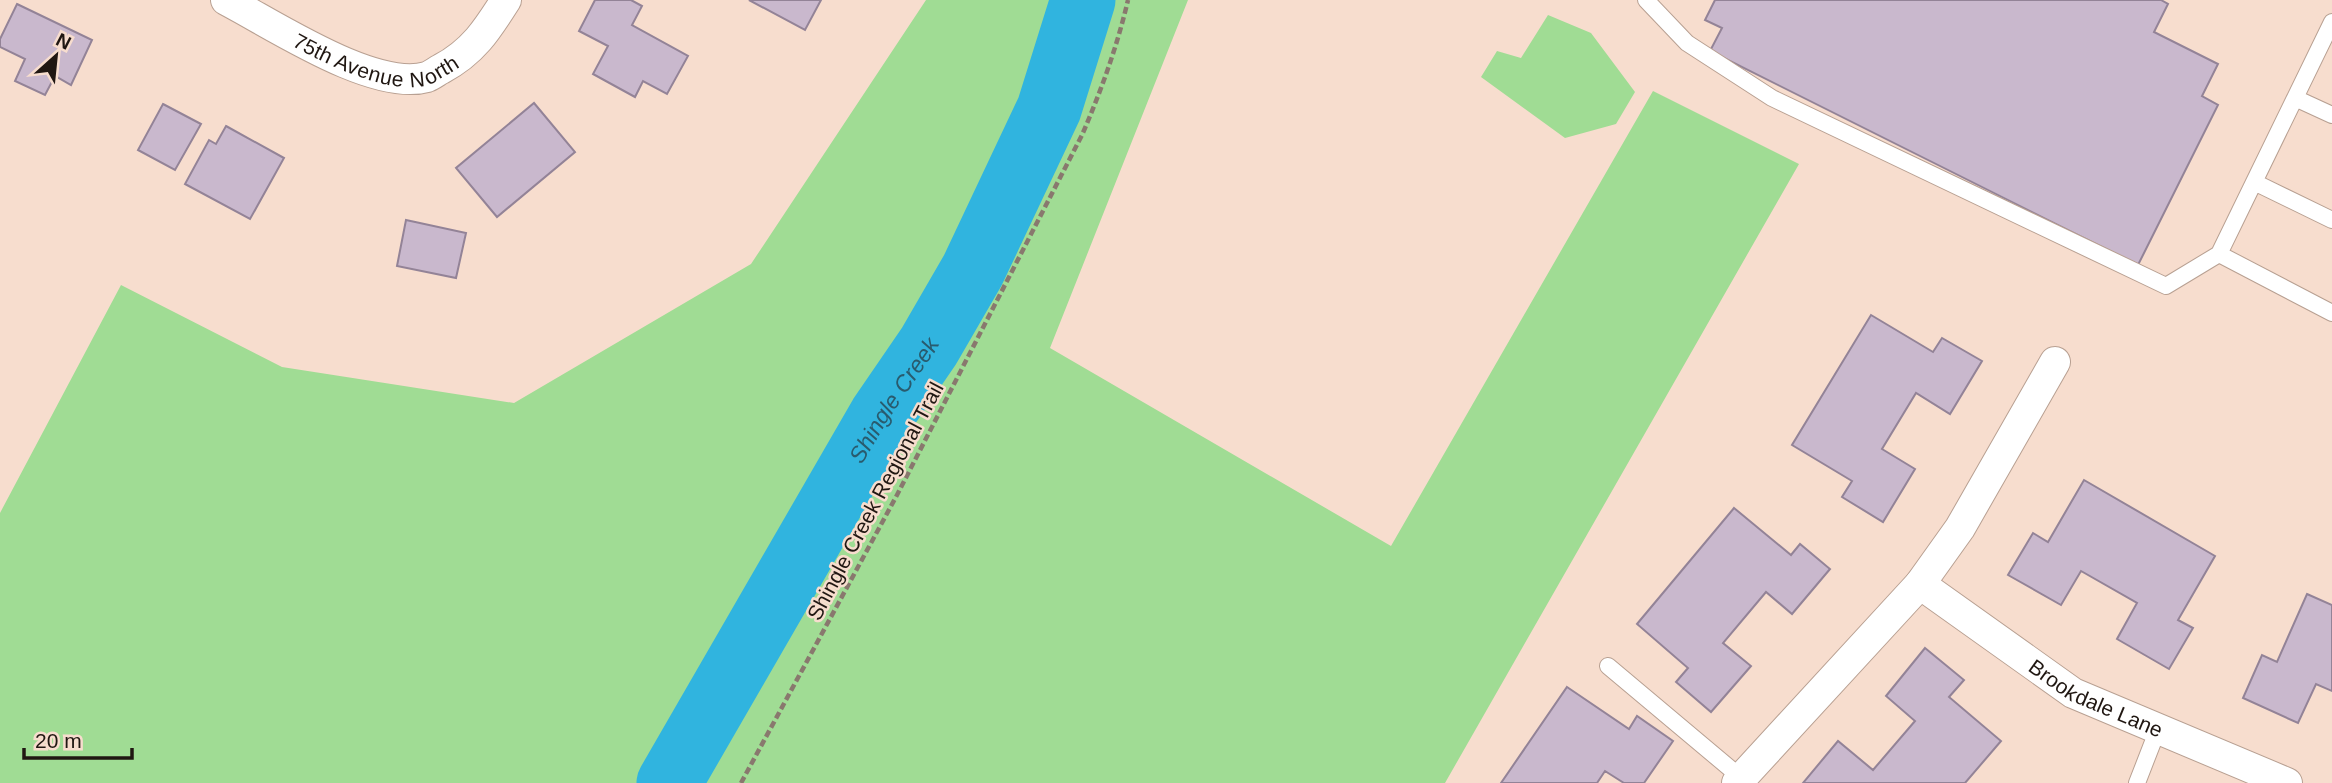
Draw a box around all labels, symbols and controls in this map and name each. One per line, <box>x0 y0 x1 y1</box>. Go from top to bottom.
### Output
north arrow <box>21 21 91 91</box>
street label: 75th Avenue North <box>290 28 462 91</box>
text: N <box>53 29 74 54</box>
water label: Shingle Creek <box>844 332 945 468</box>
street label: Shingle Creek Regional Trail <box>802 378 948 624</box>
street label: Brookdale Lane <box>2025 654 2166 741</box>
scale bar <box>24 716 133 760</box>
text: 20 m <box>35 729 82 752</box>

